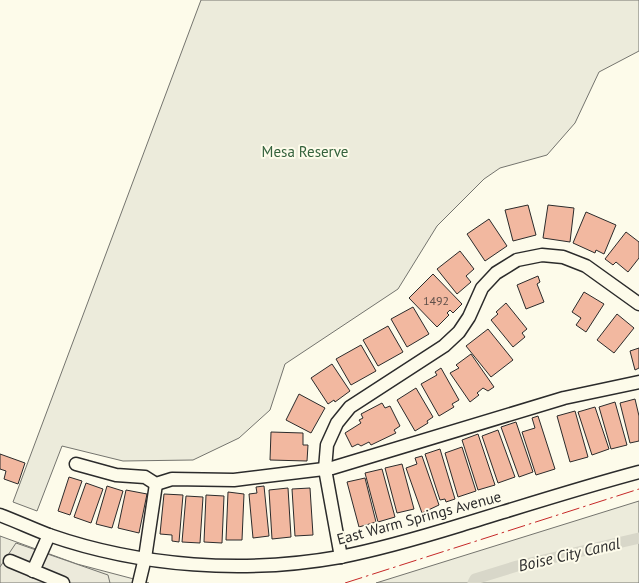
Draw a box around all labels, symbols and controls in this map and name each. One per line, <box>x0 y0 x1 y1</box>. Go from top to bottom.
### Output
park label: Mesa Reserve <box>262 142 348 161</box>
house number: 1492 <box>423 293 449 308</box>
street label: East Warm Springs Avenue <box>335 486 503 549</box>
water label: Boise City Canal <box>516 532 622 575</box>

